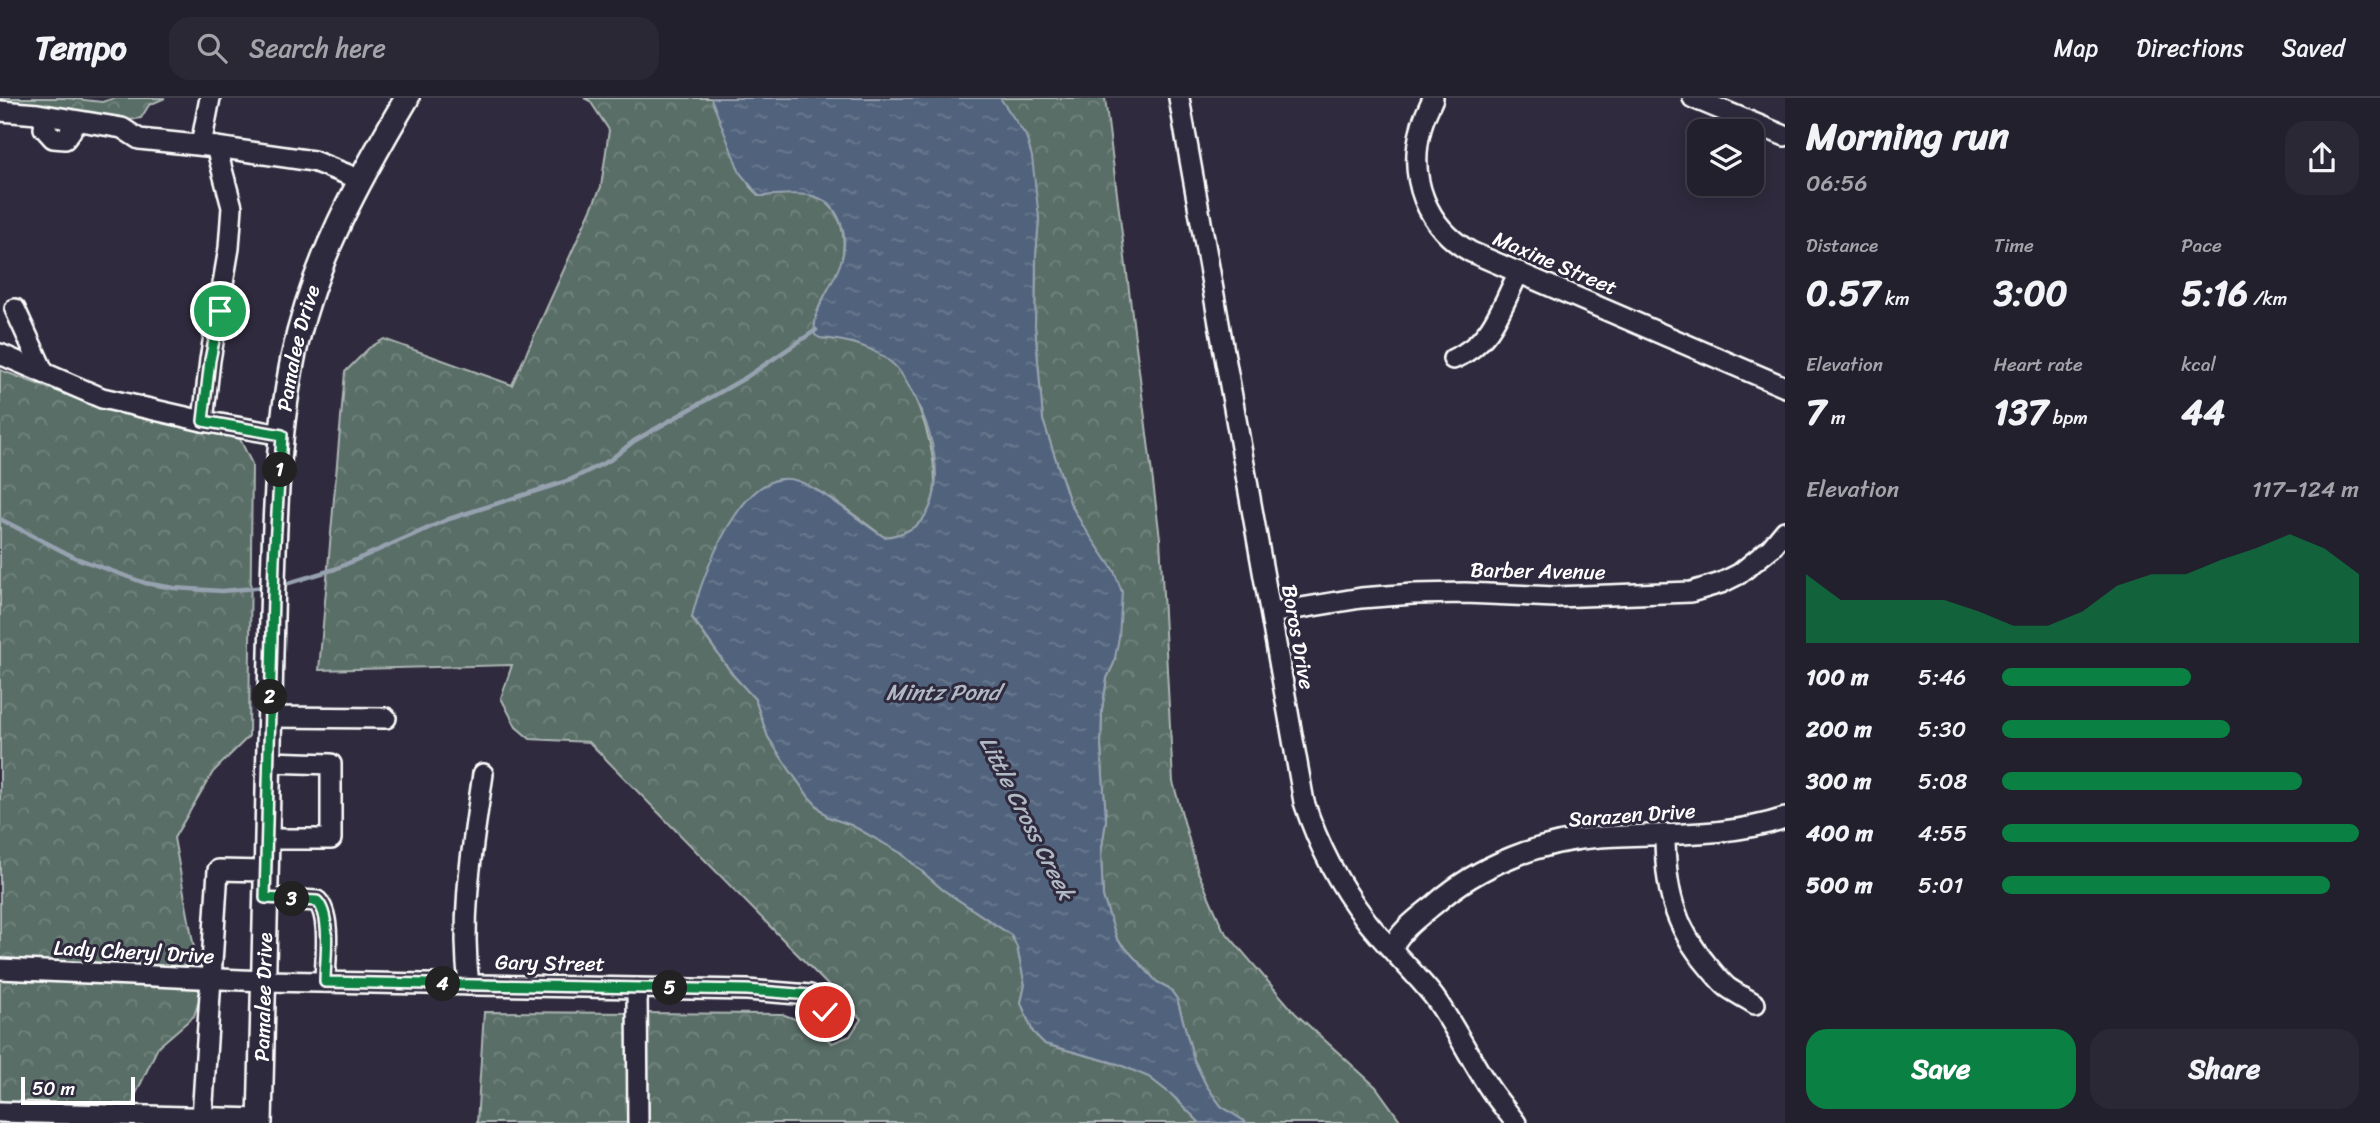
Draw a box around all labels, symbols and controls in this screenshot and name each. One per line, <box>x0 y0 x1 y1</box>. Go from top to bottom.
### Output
search box <box>169 17 659 80</box>
text: Tempo <box>35 19 127 77</box>
text: Search here <box>249 25 386 71</box>
text: Map <box>2054 27 2098 69</box>
text: Directions <box>2136 27 2244 69</box>
text: Saved <box>2282 27 2345 69</box>
icon: search <box>193 29 231 67</box>
text: Morning run <box>1806 103 2009 170</box>
map controls <box>1687 119 1764 196</box>
button: layers <box>1687 119 1764 196</box>
button: share <box>2285 121 2359 195</box>
text: 06:56 <box>1806 163 1868 204</box>
street label: Maxine Street <box>1487 220 1623 306</box>
text: Distance <box>1806 229 1878 262</box>
text: Time <box>1994 229 2034 262</box>
text: Pace <box>2181 229 2222 262</box>
text: 0.57 <box>1806 262 1880 324</box>
text: 3:00 <box>1994 262 2068 324</box>
text: 5:16 <box>2181 262 2248 324</box>
street label: Pamalee Drive <box>265 279 331 414</box>
pin <box>190 281 250 341</box>
text: km <box>1880 282 1910 315</box>
text: /km <box>2248 282 2287 315</box>
icon: arrive <box>201 292 239 330</box>
text: Elevation <box>1806 348 1883 381</box>
text: Heart rate <box>1994 348 2083 381</box>
text: kcal <box>2181 348 2216 381</box>
text: 7 <box>1806 381 1826 443</box>
text: 137 <box>1994 381 2048 443</box>
text: 44 <box>2181 381 2225 443</box>
text: m <box>1826 401 1846 434</box>
text: bpm <box>2048 401 2088 434</box>
pin: 1 <box>262 452 298 488</box>
text: 1 <box>275 453 284 486</box>
text: Elevation <box>1806 469 1899 510</box>
text: 117–124 m <box>2252 469 2359 510</box>
street label: Barber Avenue <box>1470 551 1606 591</box>
street label: Boros Drive <box>1270 582 1326 693</box>
text: 100 m <box>1806 657 1869 698</box>
text: 5:46 <box>1918 657 1966 698</box>
water label: Mintz Pond <box>886 672 1006 713</box>
pin: 2 <box>252 680 288 714</box>
text: 2 <box>264 680 275 713</box>
text: 200 m <box>1806 709 1872 750</box>
text: 5:30 <box>1918 709 1966 750</box>
water label: Little Cross Creek <box>968 728 1087 909</box>
text: 300 m <box>1806 761 1871 802</box>
text: 5:08 <box>1918 761 1967 802</box>
street label: Sarazen Drive <box>1567 792 1697 838</box>
text: 400 m <box>1806 813 1873 854</box>
text: 4:55 <box>1918 813 1967 854</box>
text: 500 m <box>1806 865 1873 906</box>
text: 5:01 <box>1918 865 1963 906</box>
pin: 3 <box>274 882 310 916</box>
text: 3 <box>286 882 297 915</box>
street label: Lady Cheryl Drive <box>53 929 216 975</box>
street label: Pamalee Drive <box>243 932 284 1062</box>
street label: Gary Street <box>495 943 605 983</box>
pin: 4 <box>426 966 460 1001</box>
text: 4 <box>437 967 448 1000</box>
pin: 5 <box>652 970 688 1006</box>
text: 5 <box>664 971 675 1004</box>
pin <box>795 982 855 1042</box>
icon: check <box>806 993 844 1031</box>
button: Save <box>1806 1029 2076 1109</box>
button: Share <box>2090 1029 2359 1109</box>
text: 50 m <box>32 1072 75 1105</box>
scale bar <box>21 1074 135 1106</box>

